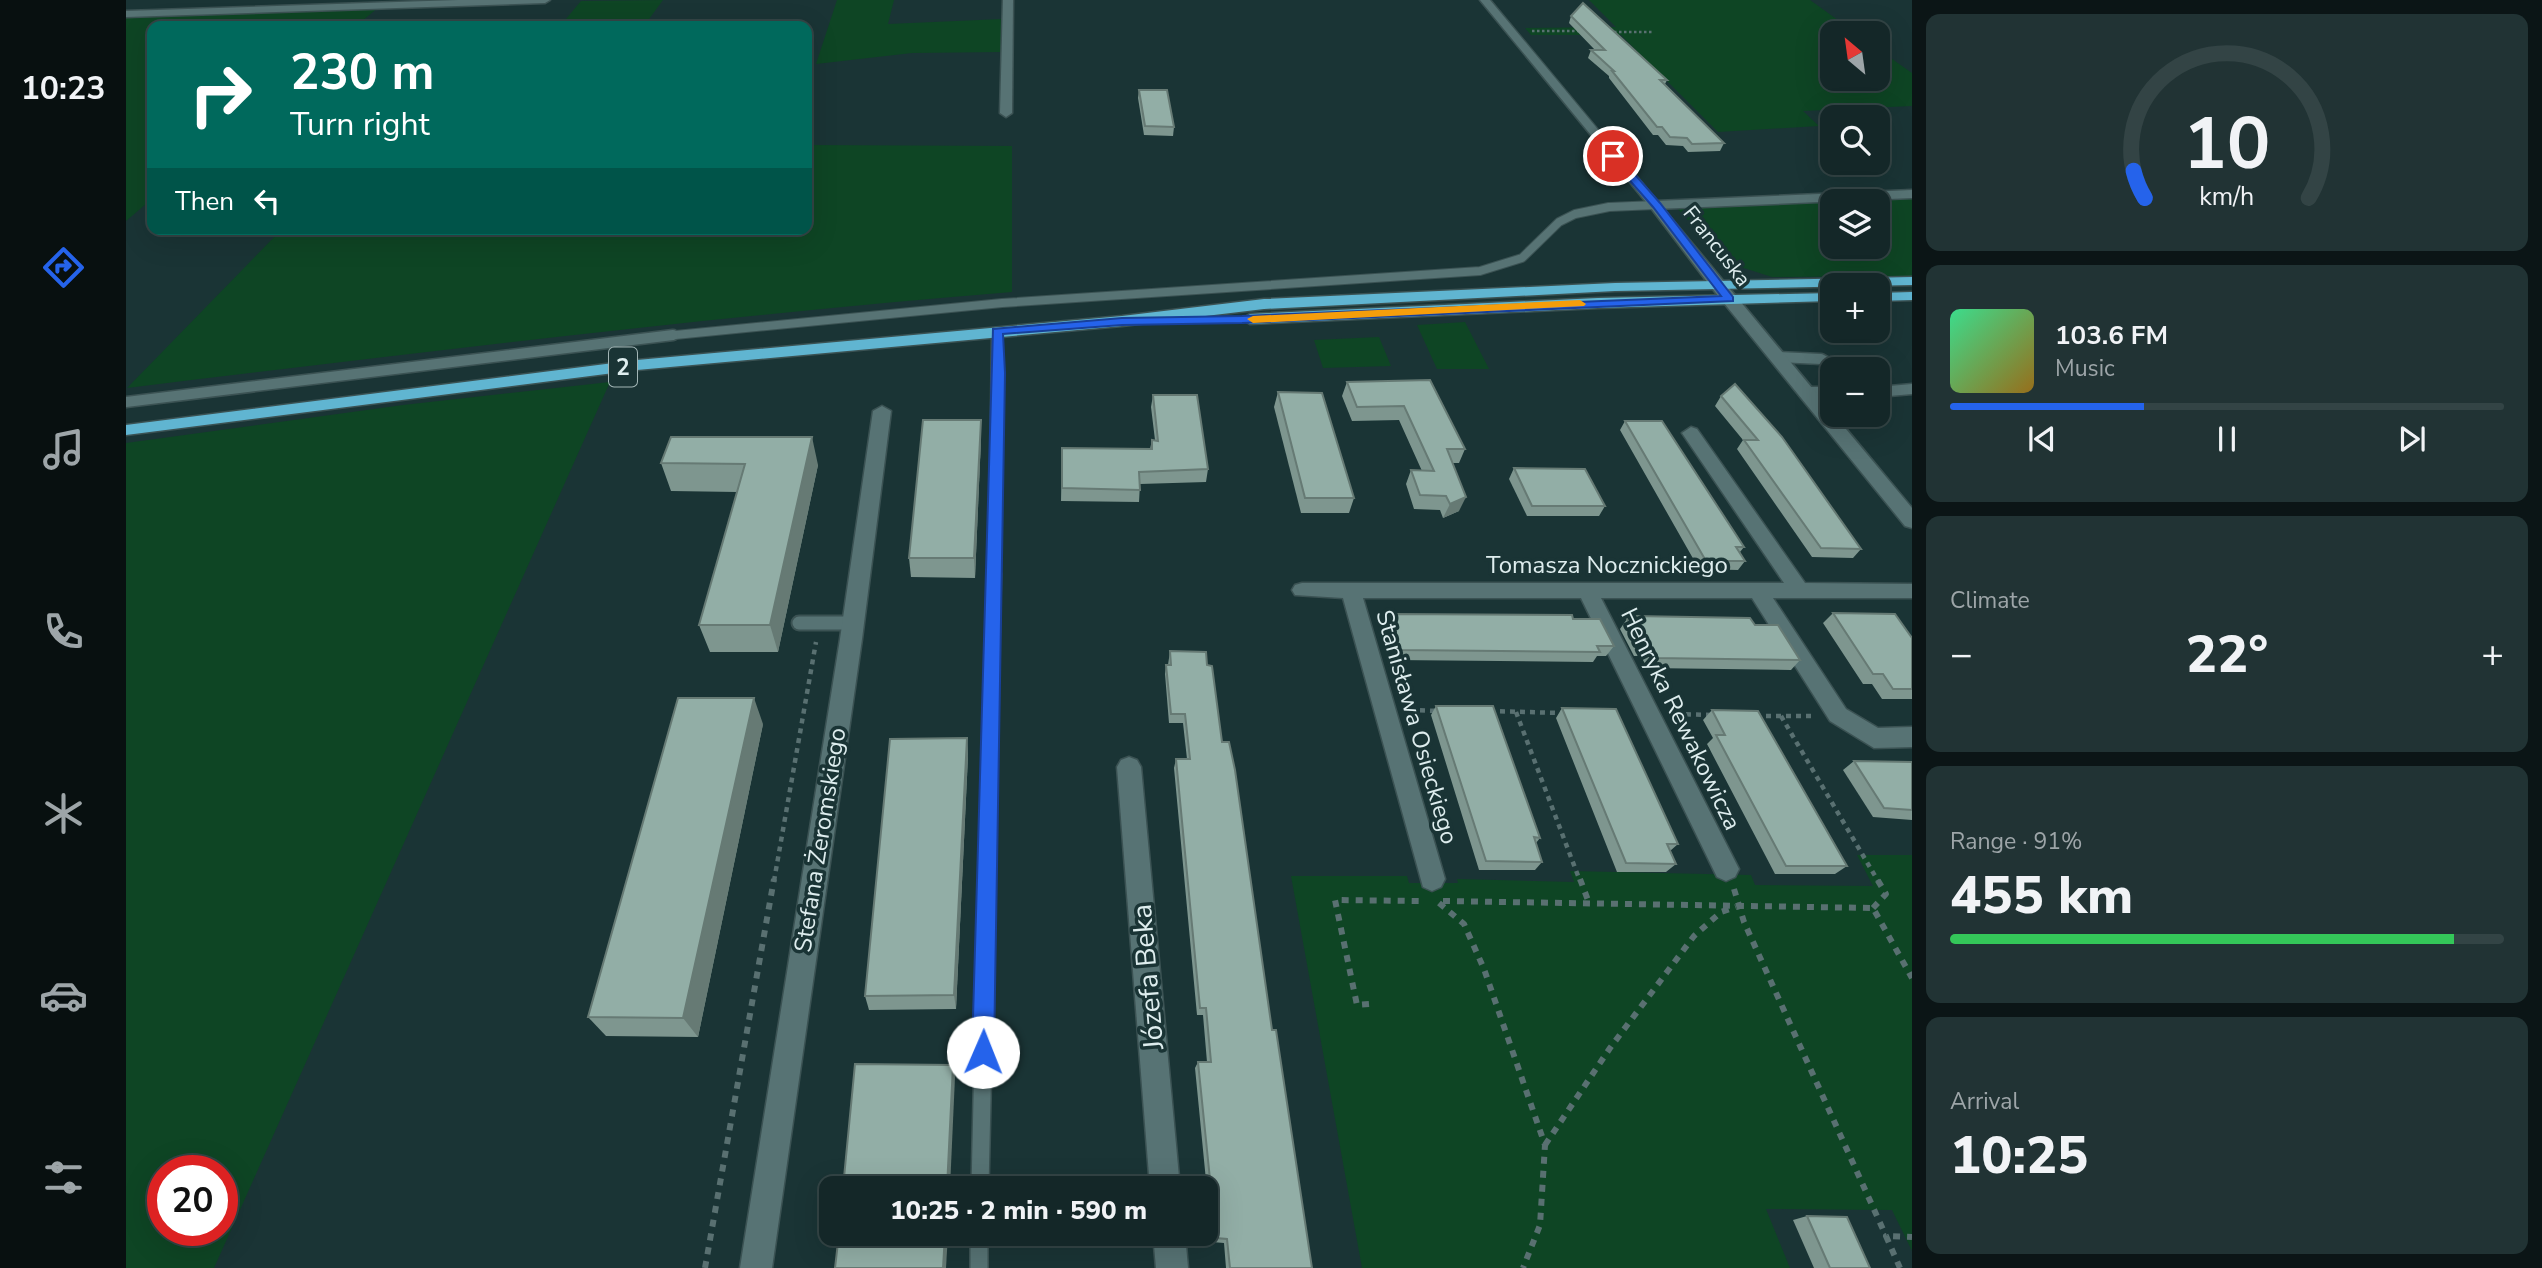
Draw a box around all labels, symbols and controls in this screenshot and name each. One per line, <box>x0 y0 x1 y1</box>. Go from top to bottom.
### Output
north arrow <box>1820 21 1890 91</box>
map controls <box>1820 21 1890 427</box>
text: 230 m <box>290 39 434 106</box>
icon: right <box>175 49 266 140</box>
text: 10:23 <box>21 67 105 110</box>
text: 10 <box>2183 95 2271 195</box>
text: Turn right <box>290 103 430 146</box>
button: search <box>1820 105 1890 175</box>
pin <box>1583 126 1643 186</box>
icon: arrive <box>1594 137 1632 175</box>
text: km/h <box>2199 180 2255 214</box>
icon: left <box>248 182 286 220</box>
text: Then <box>175 184 234 219</box>
button: layers <box>1820 189 1890 259</box>
street label: Francuska <box>1677 200 1757 292</box>
icon: directions <box>39 243 88 292</box>
button: + <box>1820 273 1890 343</box>
text: 103.6 FM <box>2055 318 2168 353</box>
road number: 2 <box>609 348 637 386</box>
text: Music <box>2055 353 2115 384</box>
button: − <box>1820 357 1890 427</box>
icon: previous <box>2023 420 2061 458</box>
icon: pause <box>2208 420 2246 458</box>
icon: next <box>2393 420 2431 458</box>
icon: music <box>39 425 88 474</box>
street label: Tomasza Nocznickiego <box>1486 549 1728 581</box>
text: Climate <box>1950 585 2030 616</box>
street label: Henryka Rewakowicza <box>1613 603 1749 835</box>
street label: Stanisława Osieckiego <box>1368 606 1466 848</box>
icon: phone <box>39 607 88 656</box>
text: 22° <box>2186 619 2268 690</box>
text: − <box>1950 629 1973 680</box>
text: + <box>2481 629 2504 680</box>
street label: Stefana Żeromskiego <box>786 725 854 955</box>
icon: climate <box>39 789 88 838</box>
text: Range · 91% <box>1950 826 2082 857</box>
text: 455 km <box>1950 860 2133 931</box>
street label: Józefa Beka <box>1123 903 1173 1052</box>
icon: car <box>39 971 88 1020</box>
position arrow <box>946 1015 1020 1089</box>
text: Arrival <box>1950 1086 2019 1117</box>
text: 10:25 <box>1950 1120 2088 1191</box>
icon: filters <box>39 1153 88 1202</box>
speed limit sign: 20 <box>147 1155 238 1246</box>
text: 10:25 · 2 min · 590 m <box>890 1193 1147 1228</box>

